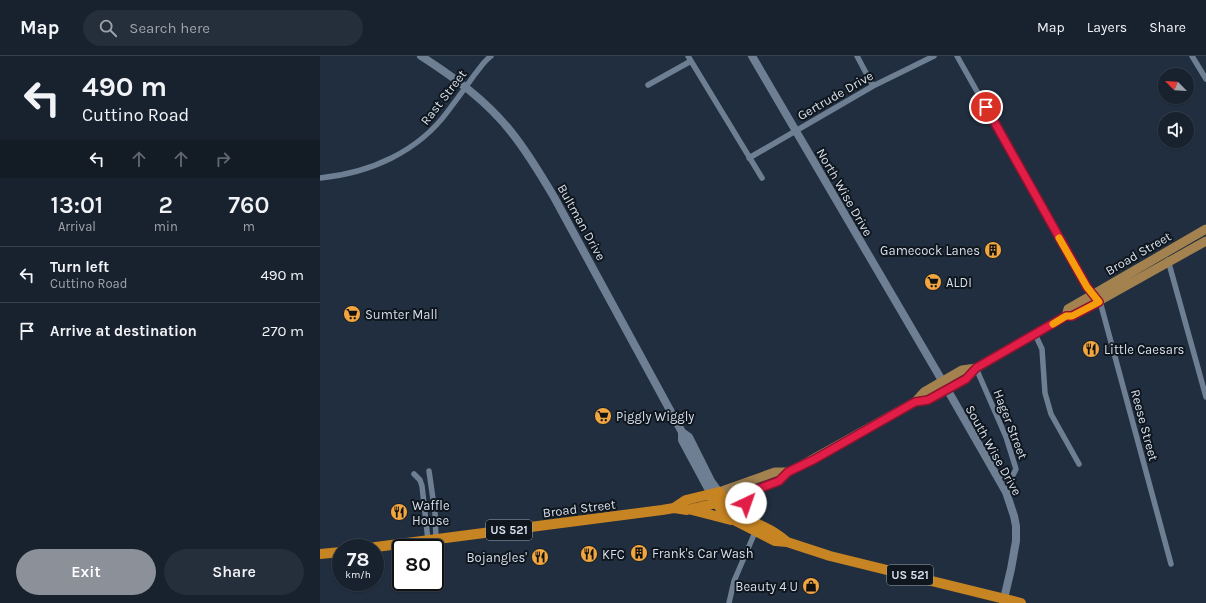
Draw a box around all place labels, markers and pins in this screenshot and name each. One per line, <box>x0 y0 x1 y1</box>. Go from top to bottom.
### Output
pin <box>969 90 1003 124</box>
building icon: Gamecock Lanes <box>983 240 1003 260</box>
place label: Gamecock Lanes <box>880 243 980 258</box>
supermarket icon: ALDI <box>923 272 943 292</box>
place label: ALDI <box>946 275 972 290</box>
supermarket icon: Sumter Mall <box>342 304 362 324</box>
place label: Sumter Mall <box>365 307 438 322</box>
restaurant icon: Little Caesars <box>1081 339 1101 359</box>
place label: Little Caesars <box>1104 342 1185 357</box>
supermarket icon: Piggly Wiggly <box>593 406 613 426</box>
place label: Piggly Wiggly <box>616 409 694 424</box>
place label: Waffle House <box>412 498 450 528</box>
restaurant icon: Waffle House <box>389 502 409 522</box>
building icon: Frank's Car Wash <box>629 543 649 563</box>
restaurant icon: KFC <box>579 544 599 564</box>
place label: Frank's Car Wash <box>652 546 753 561</box>
restaurant icon: Bojangles' <box>530 547 550 567</box>
place label: KFC <box>602 547 625 562</box>
place label: Bojangles' <box>466 550 527 565</box>
shop icon: Beauty 4 U <box>801 576 821 596</box>
place label: Beauty 4 U <box>735 579 798 594</box>

